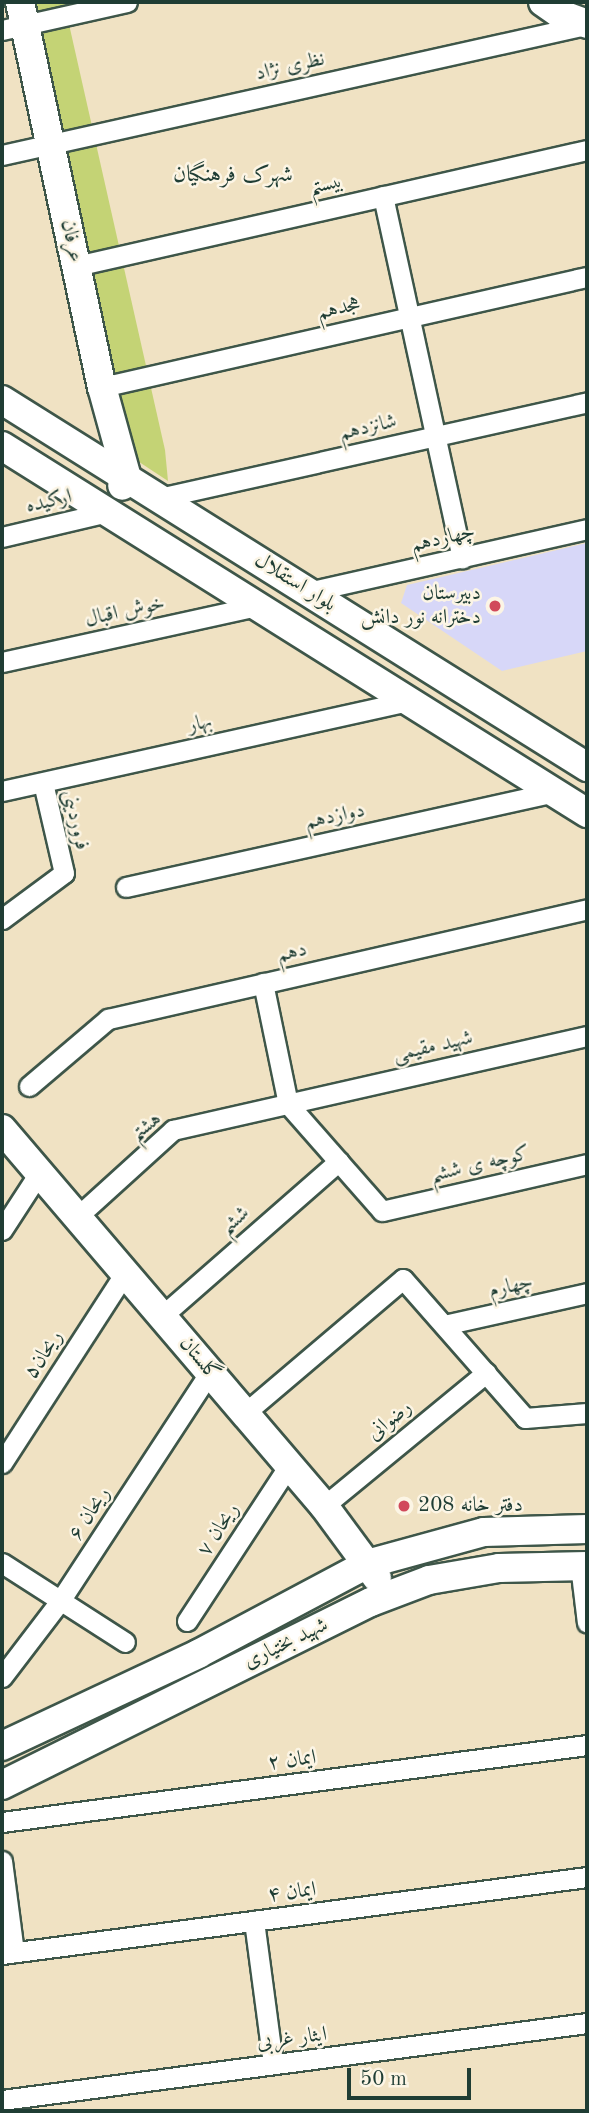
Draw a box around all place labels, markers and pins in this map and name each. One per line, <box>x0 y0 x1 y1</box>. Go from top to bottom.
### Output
place label: دبیرستان دخترانه نور دانش <box>361 581 481 631</box>
marker: دبیرستان دخترانه نور دانش <box>487 598 503 614</box>
place label: دفتر خانه 208 <box>418 1493 523 1519</box>
marker: دفتر خانه 208 <box>396 1498 412 1514</box>

